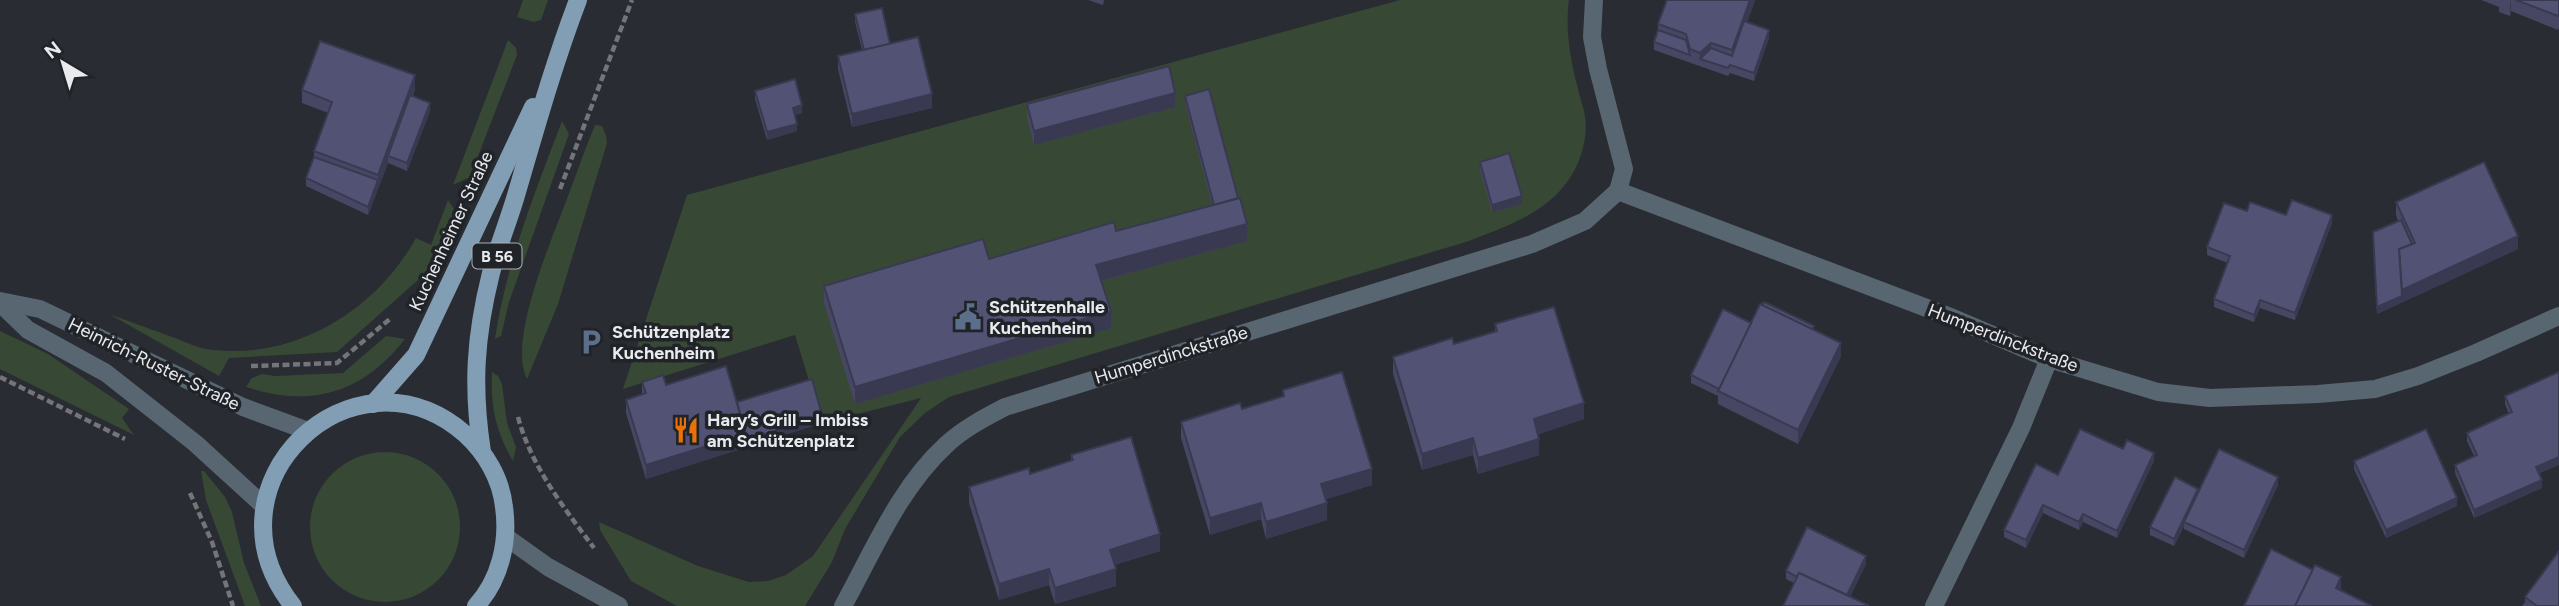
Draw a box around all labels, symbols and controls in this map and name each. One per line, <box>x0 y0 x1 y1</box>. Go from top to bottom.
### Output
north arrow <box>28 28 98 98</box>
text: N <box>40 36 66 64</box>
street label: Kuchenheimer Straße <box>404 148 498 314</box>
road number: B 56 <box>472 244 522 268</box>
place label: Schützenhalle Kuchenheim <box>989 296 1105 339</box>
street label: Humperdinckstraße <box>1925 299 2081 377</box>
public building icon: Schützenhalle Kuchenheim <box>953 302 983 332</box>
street label: Heinrich-Ruster-Straße <box>65 313 244 415</box>
place label: Schützenplatz Kuchenheim <box>612 321 730 364</box>
street label: Humperdinckstraße <box>1092 321 1250 389</box>
parking icon: Schützenplatz Kuchenheim <box>576 327 606 357</box>
place label: Hary’s Grill – Imbiss am Schützenplatz <box>707 409 869 452</box>
restaurant icon: Hary’s Grill – Imbiss am Schützenplatz <box>671 415 701 445</box>

